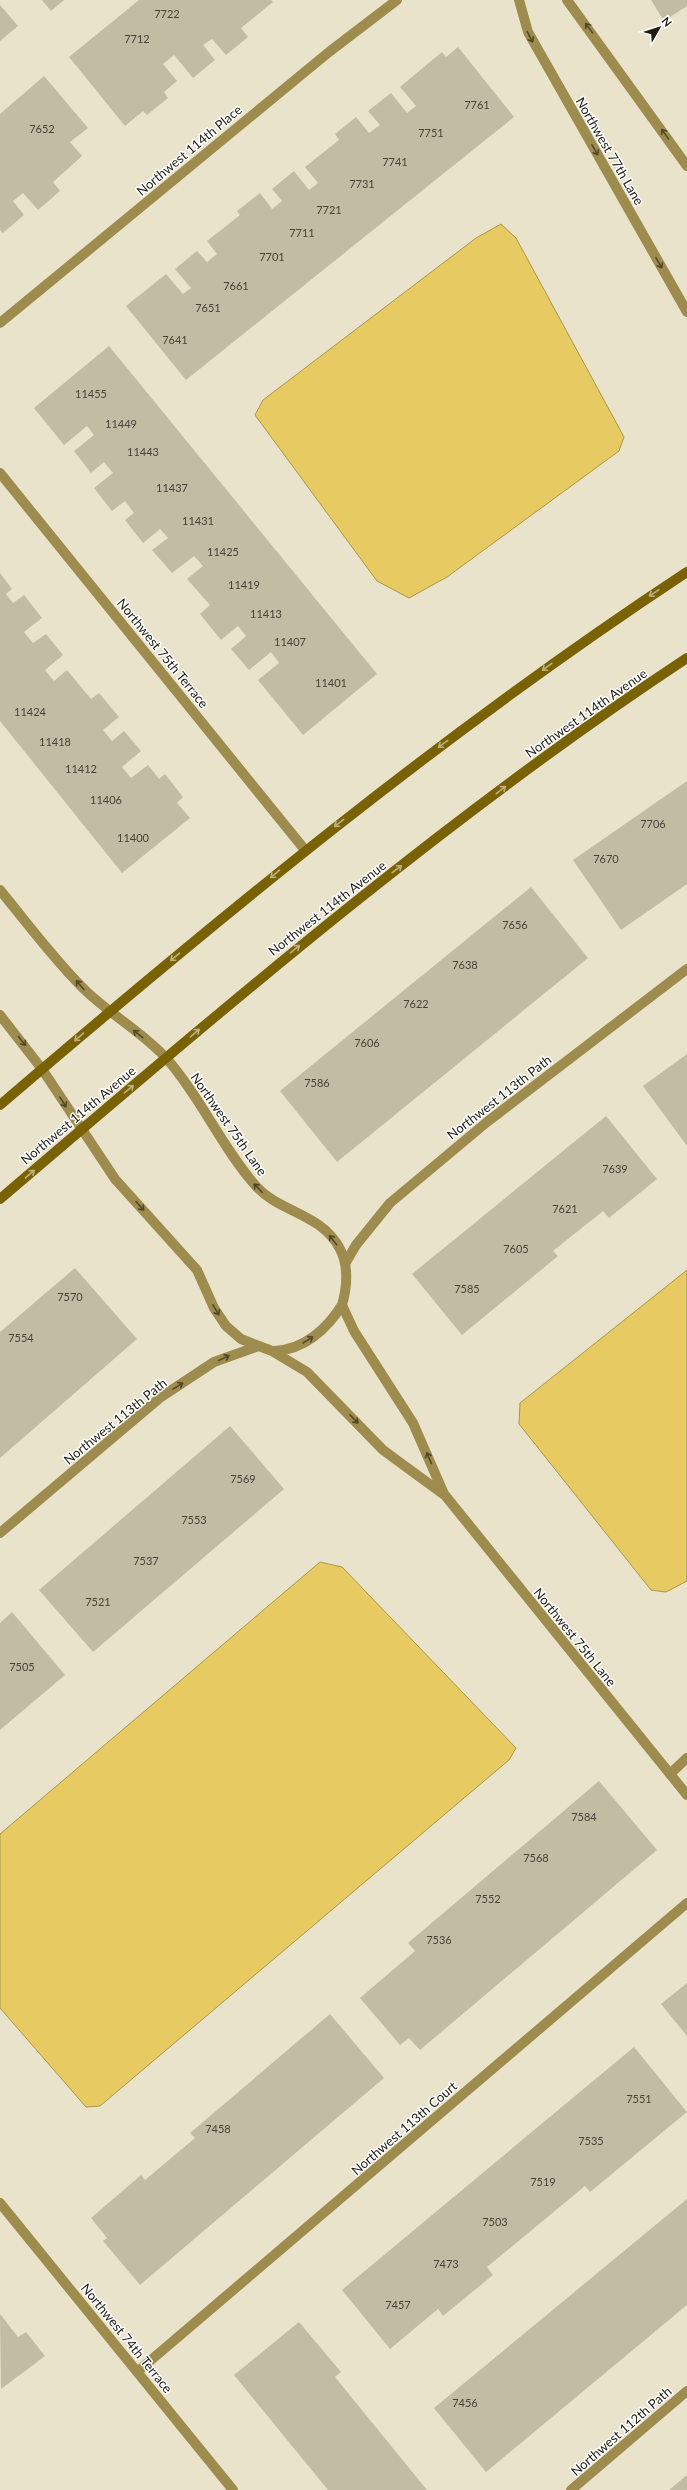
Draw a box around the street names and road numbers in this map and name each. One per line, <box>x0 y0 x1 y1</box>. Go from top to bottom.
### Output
street label: Northwest 77th Lane <box>573 94 647 208</box>
street label: Northwest 114th Place <box>133 101 245 199</box>
street label: Northwest 75th Terrace <box>114 595 212 711</box>
street label: Northwest 114th Avenue <box>522 665 650 761</box>
street label: Northwest 114th Avenue <box>265 857 389 959</box>
street label: Northwest 113th Path <box>444 1051 554 1143</box>
street label: Northwest 114th Avenue <box>17 1062 139 1168</box>
street label: Northwest 75th Lane <box>187 1069 271 1179</box>
street label: Northwest 113th Path <box>60 1374 170 1468</box>
street label: Northwest 75th Lane <box>530 1585 620 1690</box>
street label: Northwest 113th Court <box>348 2078 460 2178</box>
street label: Northwest 74th Terrace <box>78 2280 176 2396</box>
street label: Northwest 112th Path <box>567 2383 675 2479</box>

